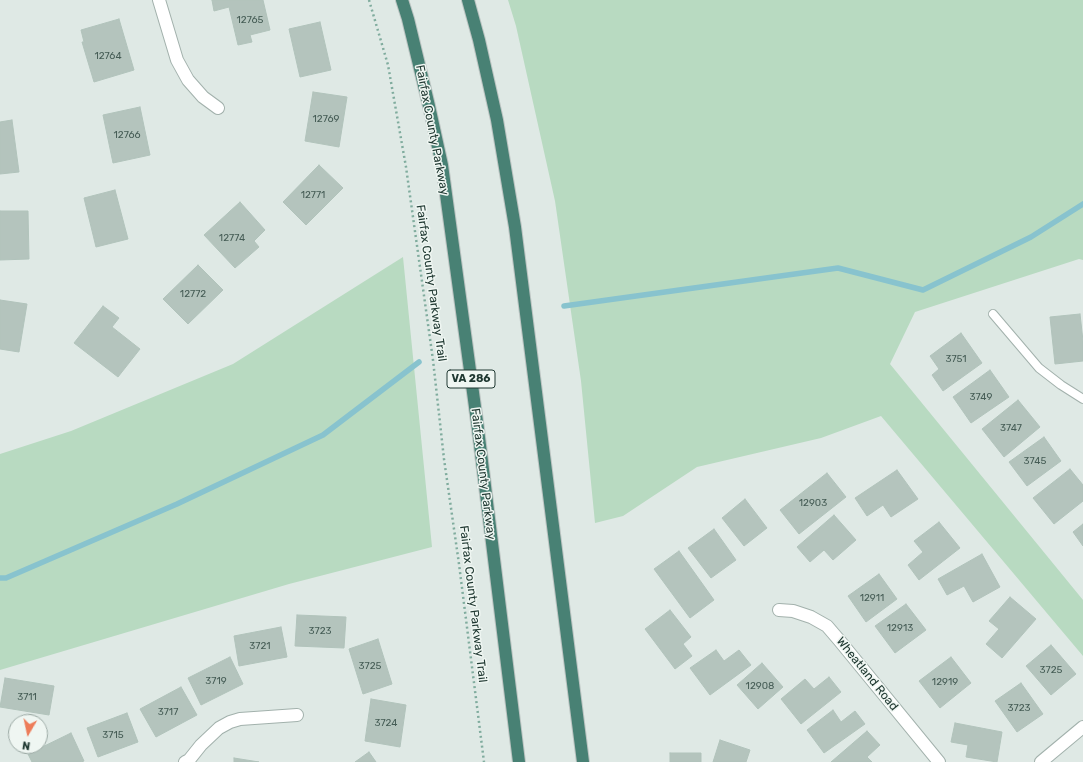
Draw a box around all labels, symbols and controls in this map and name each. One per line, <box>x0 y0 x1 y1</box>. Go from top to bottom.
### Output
house number: 12765 <box>237 14 263 26</box>
house number: 12764 <box>94 50 122 62</box>
street label: Fairfax County Parkway <box>412 64 452 196</box>
house number: 12769 <box>313 113 339 125</box>
house number: 12766 <box>113 129 141 141</box>
house number: 12771 <box>301 189 325 201</box>
street label: Fairfax County Parkway Trail <box>413 204 449 362</box>
house number: 12774 <box>219 232 245 244</box>
house number: 12772 <box>180 288 206 300</box>
house number: 3751 <box>945 353 967 365</box>
road number: VA 286 <box>447 370 495 388</box>
house number: 3749 <box>970 391 992 403</box>
street label: Fairfax County Parkway <box>468 407 498 541</box>
house number: 3747 <box>1000 422 1022 434</box>
house number: 3745 <box>1024 455 1046 467</box>
house number: 12903 <box>799 497 827 509</box>
street label: Fairfax County Parkway Trail <box>456 525 490 683</box>
house number: 12911 <box>860 592 884 604</box>
house number: 12913 <box>887 622 913 634</box>
house number: 3723 <box>308 625 332 637</box>
street label: Wheatland Road <box>833 634 901 714</box>
house number: 3721 <box>249 640 271 652</box>
house number: 3725 <box>359 660 381 672</box>
house number: 3725 <box>1040 664 1062 676</box>
house number: 3719 <box>205 675 227 687</box>
house number: 12919 <box>932 676 958 688</box>
house number: 12908 <box>746 680 774 692</box>
house number: 3711 <box>17 691 37 703</box>
house number: 3723 <box>1007 702 1031 714</box>
house number: 3717 <box>158 706 178 718</box>
north arrow <box>8 714 48 754</box>
house number: 3724 <box>374 717 398 729</box>
house number: 3715 <box>102 729 124 741</box>
text: N <box>21 738 31 752</box>

